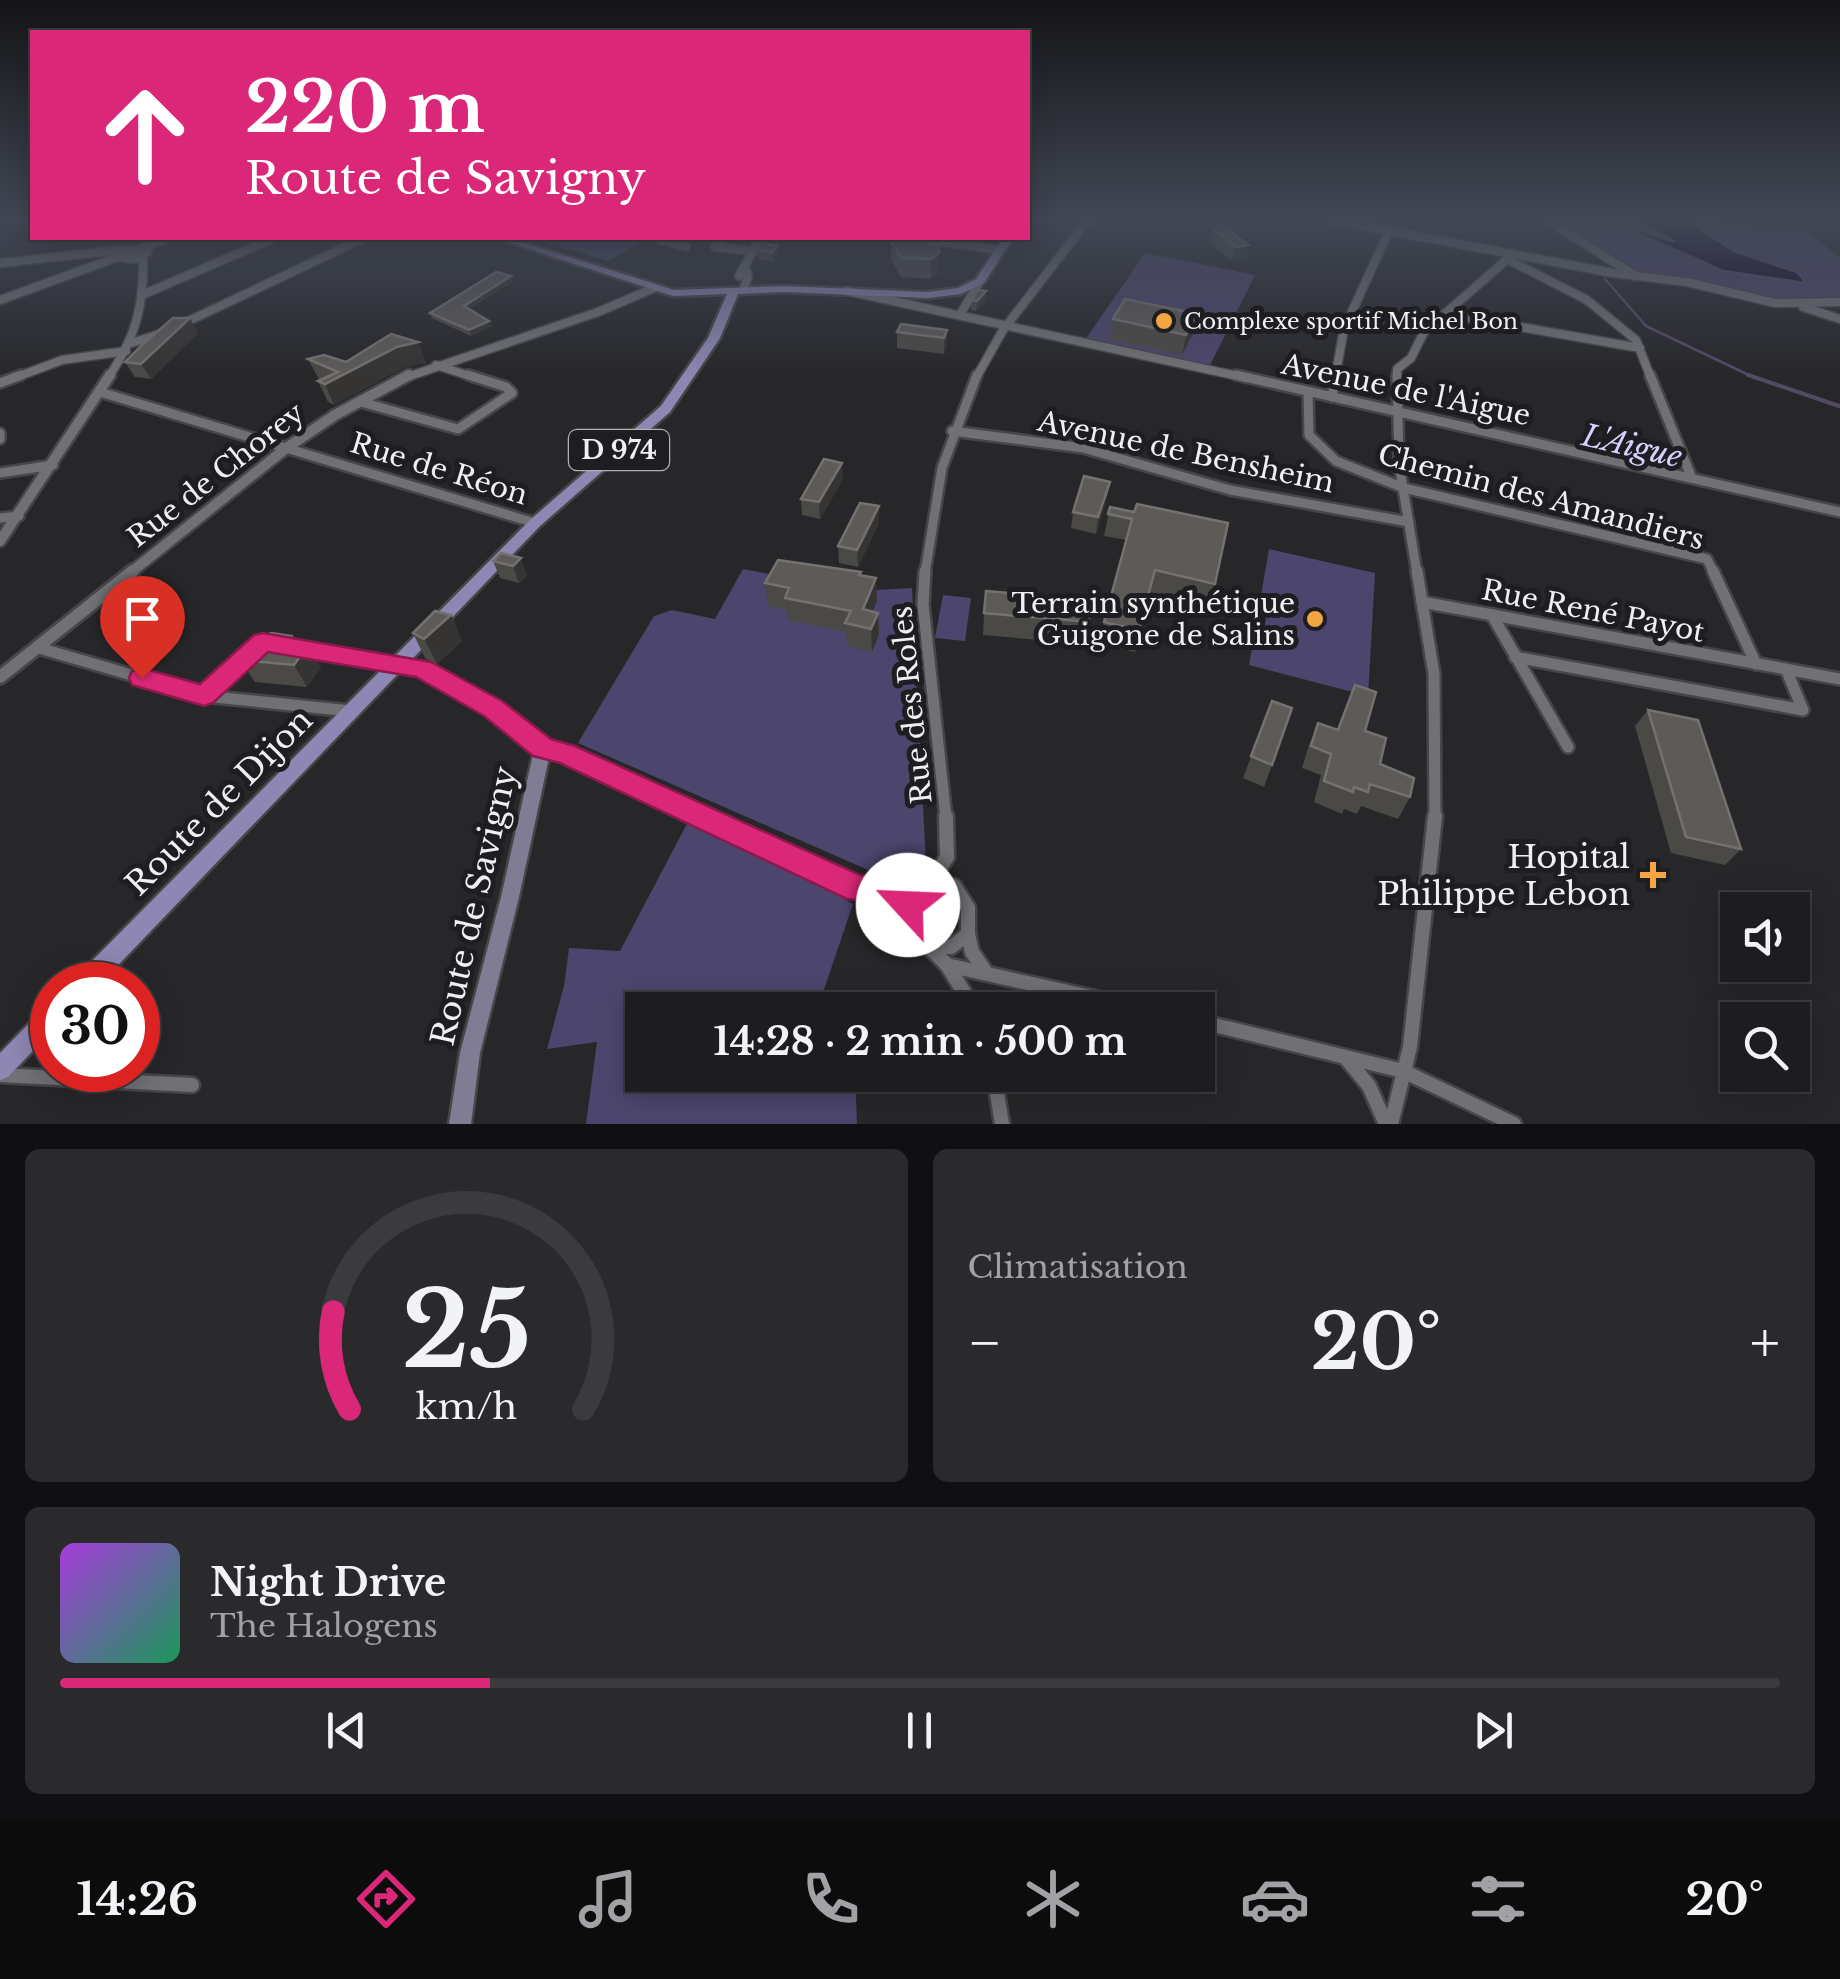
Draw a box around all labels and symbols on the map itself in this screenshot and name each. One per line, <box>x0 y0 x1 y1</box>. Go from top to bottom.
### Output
place label: Complexe sportif Michel Bon <box>1184 308 1518 335</box>
marker: Complexe sportif Michel Bon <box>1153 310 1175 332</box>
street label: Avenue de l'Aigue <box>1277 346 1534 433</box>
street label: Rue de Chorey <box>121 395 311 555</box>
street label: Avenue de Bensheim <box>1034 403 1337 501</box>
water label: L'Aigue <box>1577 416 1686 475</box>
street label: Rue de Réon <box>346 425 532 513</box>
road number: D 974 <box>569 430 669 470</box>
street label: Chemin des Amandiers <box>1374 437 1708 557</box>
street label: Rue René Payot <box>1479 572 1708 650</box>
pin <box>100 576 185 679</box>
place label: Terrain synthétique Guigone de Salins <box>1012 586 1295 653</box>
street label: Rue des Roles <box>884 604 940 806</box>
marker: Terrain synthétique Guigone de Salins <box>1304 608 1326 630</box>
street label: Route de Dijon <box>117 700 321 904</box>
street label: Route de Savigny <box>422 762 526 1049</box>
place label: Hopital Philippe Lebon <box>1377 837 1630 914</box>
position arrow <box>856 853 960 957</box>
marker: Hopital Philippe Lebon <box>1640 862 1666 888</box>
speed limit sign: 30 <box>30 962 160 1092</box>

